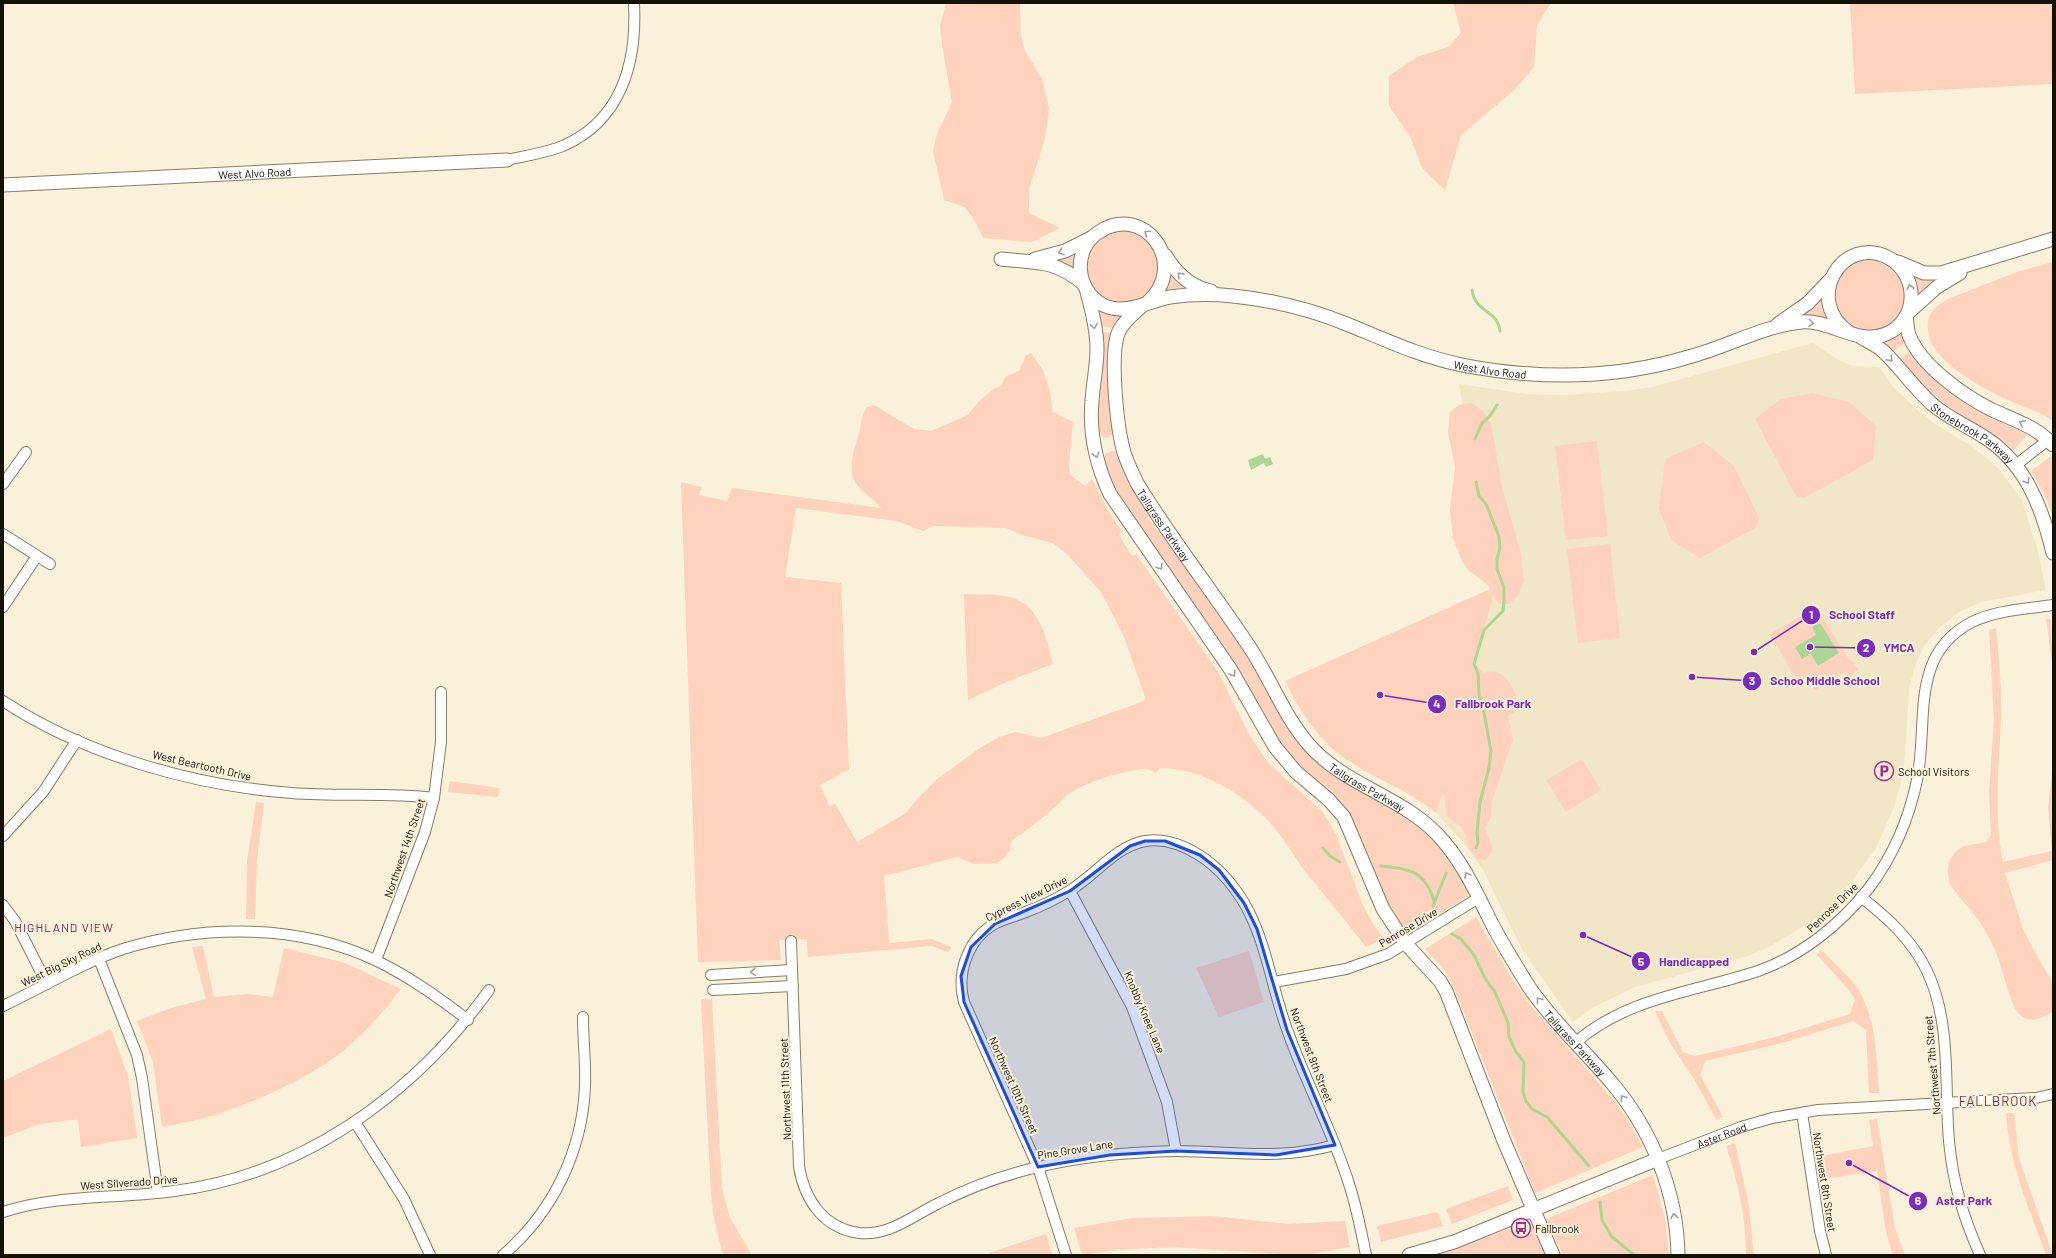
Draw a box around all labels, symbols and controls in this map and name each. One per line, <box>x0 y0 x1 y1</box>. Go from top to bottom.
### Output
street label: West Alvo Road <box>218 164 292 181</box>
one-way arrow <box>1144 230 1151 238</box>
one-way arrow <box>1058 247 1065 256</box>
one-way arrow <box>1177 272 1185 280</box>
one-way arrow <box>1907 284 1915 290</box>
one-way arrow <box>1808 318 1814 327</box>
one-way arrow <box>1090 323 1098 329</box>
one-way arrow <box>1885 354 1892 362</box>
street label: West Alvo Road <box>1453 357 1527 380</box>
street label: Stonebrook Parkway <box>1929 400 2017 466</box>
one-way arrow <box>2018 420 2026 428</box>
one-way arrow <box>1091 451 1100 458</box>
one-way arrow <box>2022 477 2029 484</box>
street label: Tallgrass Parkway <box>1135 486 1194 564</box>
one-way arrow <box>1155 563 1163 570</box>
callout: School Staff <box>1801 603 1903 627</box>
text: 1 <box>1809 607 1813 621</box>
text: School Staff <box>1829 607 1895 621</box>
callout: YMCA <box>1856 636 1923 660</box>
text: 2 <box>1863 640 1870 654</box>
text: YMCA <box>1883 640 1915 654</box>
callout: Schoo Middle School <box>1742 669 1887 693</box>
one-way arrow <box>1229 670 1236 677</box>
text: 3 <box>1749 673 1755 687</box>
text: Schoo Middle School <box>1770 673 1880 687</box>
callout: Fallbrook Park <box>1427 692 1539 716</box>
text: 4 <box>1433 696 1441 710</box>
text: Fallbrook Park <box>1455 696 1532 710</box>
street label: West Beartooth Drive <box>151 747 253 783</box>
street label: Tallgrass Parkway <box>1327 760 1407 814</box>
parking icon: School Visitors <box>1873 760 1895 782</box>
place label: School Visitors <box>1898 765 1969 778</box>
street label: Northwest 14th Street <box>381 796 427 900</box>
street label: Cypress View Drive <box>983 872 1069 924</box>
one-way arrow <box>1465 872 1472 879</box>
street label: Penrose Drive <box>1804 879 1860 935</box>
street label: Penrose Drive <box>1376 904 1440 950</box>
district label: HIGHLAND VIEW <box>14 920 114 934</box>
street label: West Big Sky Road <box>19 939 103 989</box>
callout: Handicapped <box>1631 949 1737 973</box>
text: 5 <box>1638 954 1645 968</box>
text: Handicapped <box>1659 954 1729 968</box>
one-way arrow <box>750 968 756 977</box>
street label: Knobby Knee Lane <box>1122 969 1168 1055</box>
one-way arrow <box>1536 997 1543 1004</box>
street label: Northwest 9th Street <box>1288 1006 1336 1104</box>
street label: Tallgrass Parkway <box>1542 1007 1609 1078</box>
street label: Northwest 7th Street <box>1921 1015 1943 1115</box>
street label: Northwest 10th Street <box>987 1035 1041 1135</box>
street label: Northwest 11th Street <box>777 1038 793 1140</box>
district label: FALLBROOK <box>1959 1093 2037 1109</box>
one-way arrow <box>1621 1096 1628 1103</box>
street label: Aster Road <box>1695 1119 1748 1150</box>
street label: Northwest 8th Street <box>1811 1131 1839 1233</box>
street label: Pine Grove Lane <box>1036 1137 1114 1161</box>
street label: West Silverado Drive <box>80 1172 178 1192</box>
callout: Aster Park <box>1908 1189 2000 1213</box>
text: 6 <box>1915 1193 1922 1207</box>
text: Aster Park <box>1936 1193 1993 1207</box>
one-way arrow <box>1671 1213 1679 1219</box>
bus stop icon: Fallbrook <box>1510 1217 1532 1239</box>
place label: Fallbrook <box>1535 1222 1580 1235</box>

